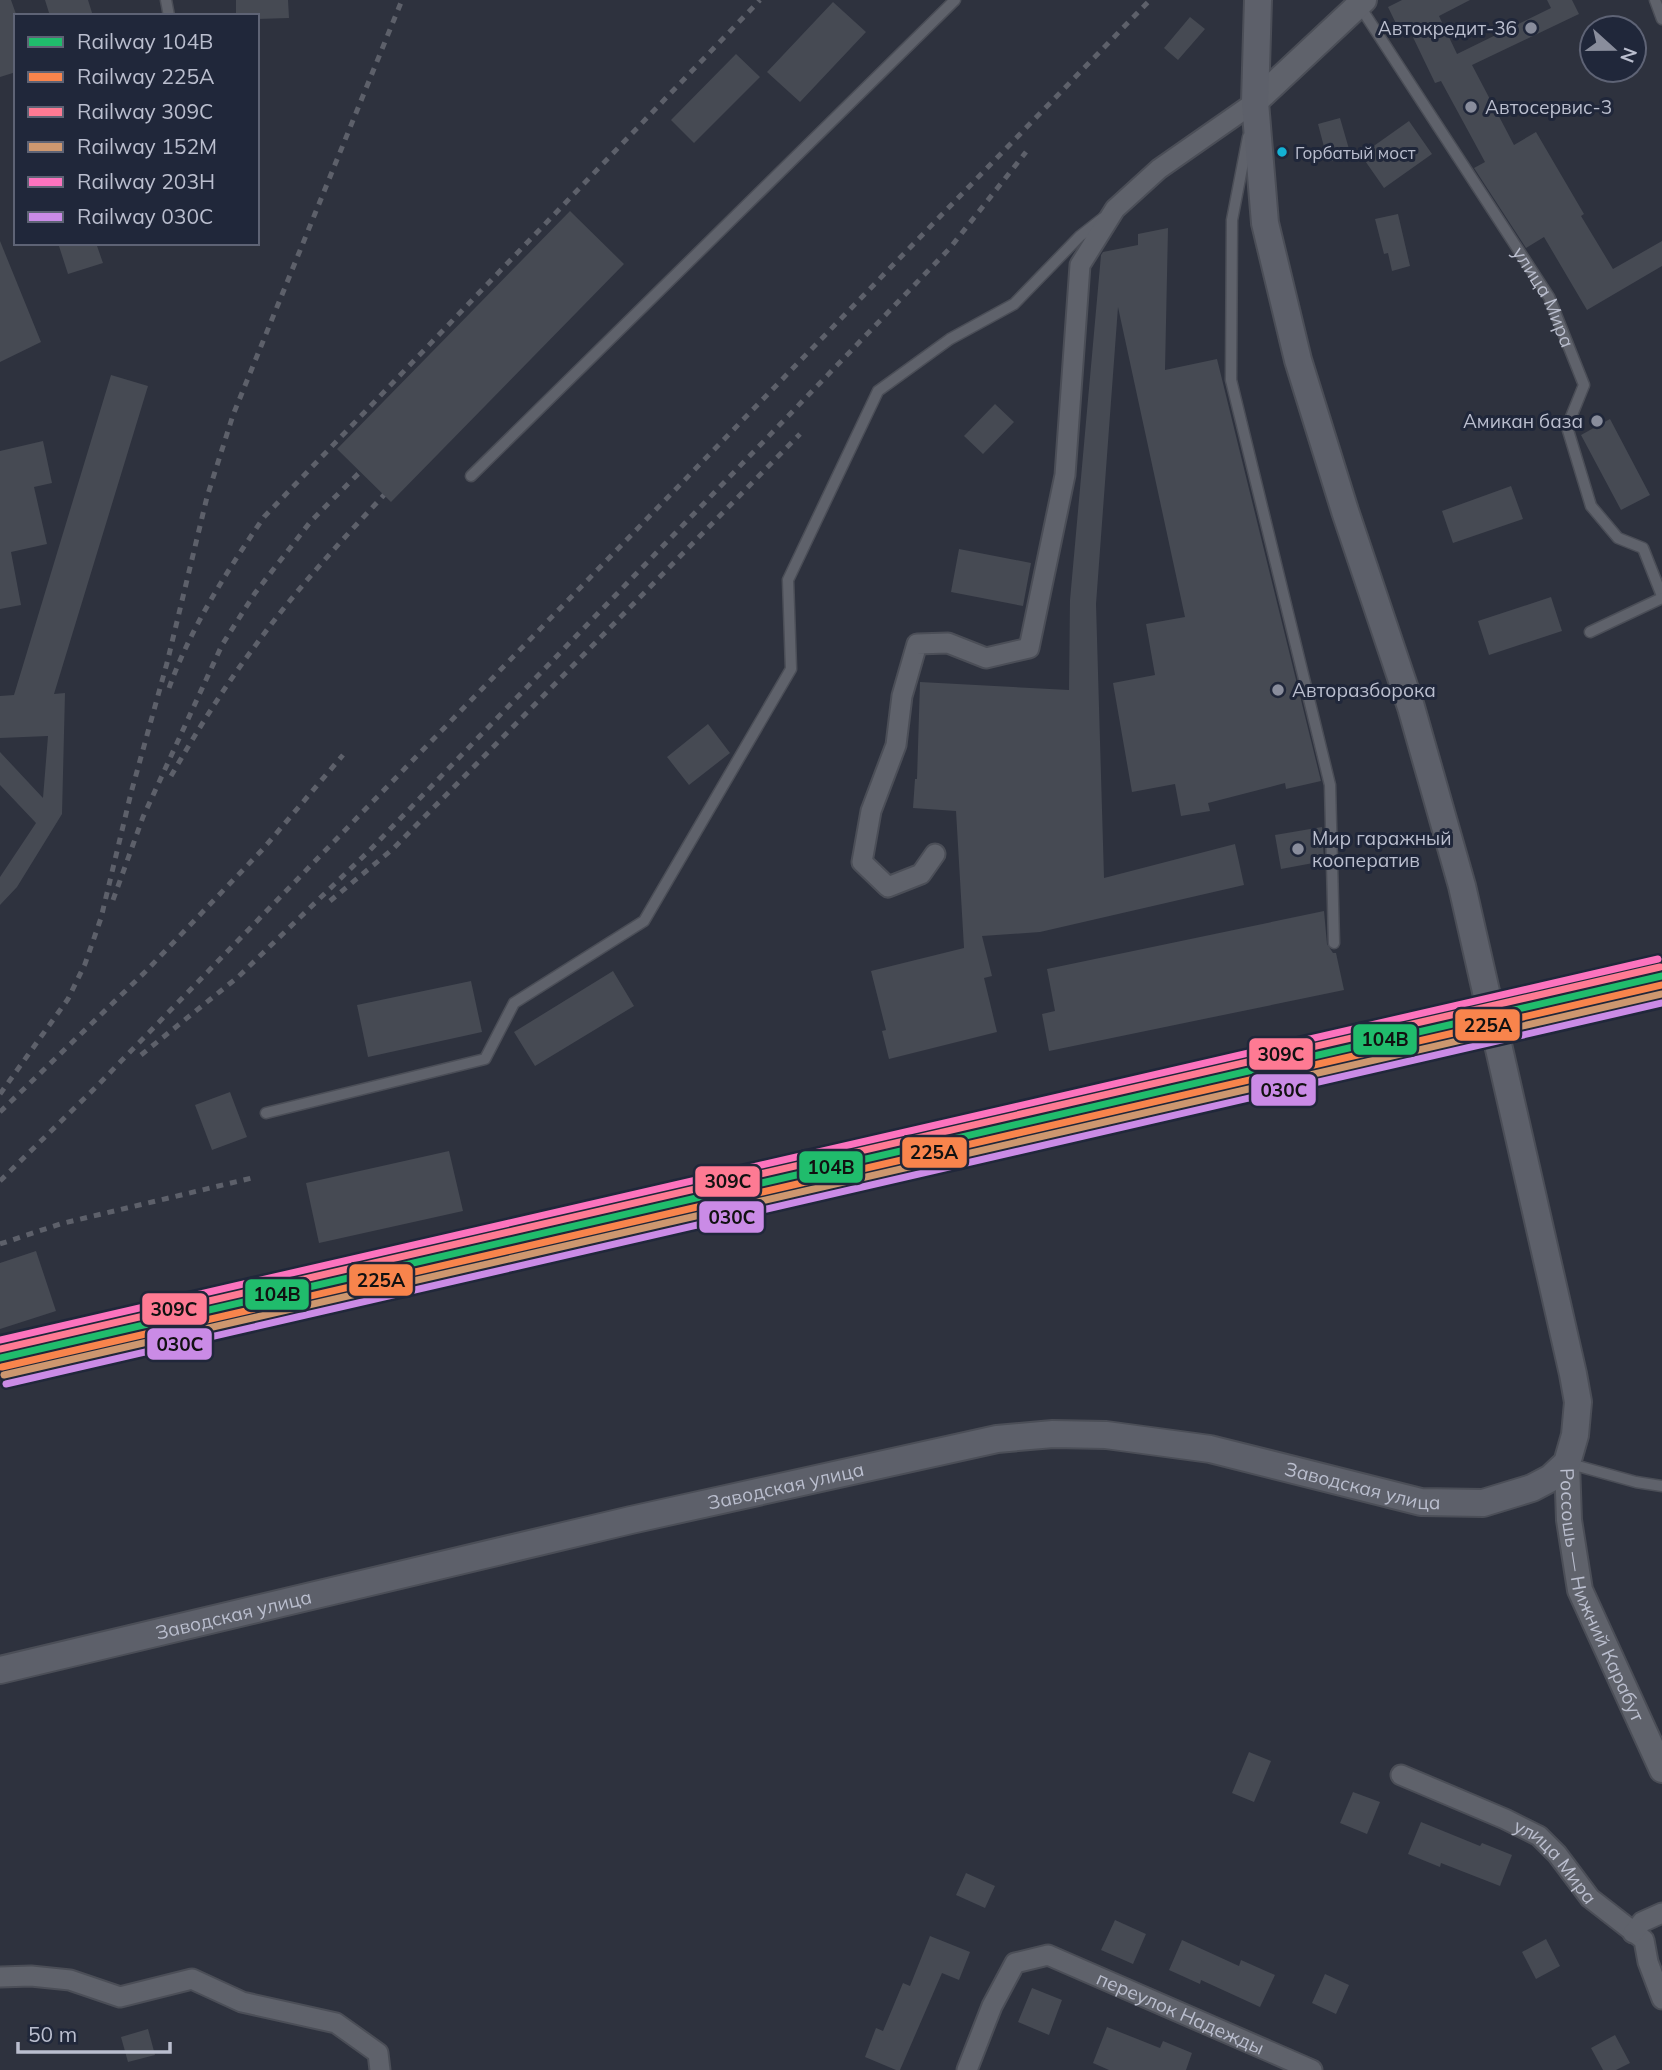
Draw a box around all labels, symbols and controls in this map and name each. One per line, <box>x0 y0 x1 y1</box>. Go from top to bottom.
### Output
legend <box>14 14 259 245</box>
north arrow <box>1578 14 1648 84</box>
place label: Автокредит-36 <box>1378 16 1517 40</box>
marker: Автокредит-36 <box>1523 20 1539 36</box>
text: Railway 104В <box>77 28 213 54</box>
text: N <box>1615 44 1643 66</box>
text: Railway 225А <box>77 63 215 89</box>
place label: Автосервис-3 <box>1485 95 1612 119</box>
text: Railway 309С <box>77 98 213 124</box>
marker: Автосервис-3 <box>1463 99 1479 115</box>
text: Railway 152М <box>77 133 217 159</box>
place label: Горбатый мост <box>1295 142 1416 163</box>
marker: Горбатый мост <box>1275 145 1289 159</box>
text: Railway 203Н <box>77 168 215 194</box>
text: Railway 030C <box>77 203 213 229</box>
street label: улица Мира <box>1507 242 1580 351</box>
place label: Амикан база <box>1463 409 1583 433</box>
marker: Амикан база <box>1589 413 1605 429</box>
place label: Авторазборока <box>1292 678 1436 702</box>
marker: Авторазборока <box>1270 682 1286 698</box>
place label: Мир гаражный кооператив <box>1312 826 1452 872</box>
marker: Мир гаражный кооператив <box>1290 841 1306 857</box>
line badge: 225А <box>1454 1008 1521 1042</box>
text: 225А <box>1464 1013 1513 1037</box>
line badge: 104В <box>1352 1023 1418 1056</box>
text: 104В <box>1361 1027 1409 1051</box>
line badge: 309С <box>1248 1037 1314 1071</box>
text: 309С <box>1257 1042 1305 1066</box>
line badge: 030C <box>1250 1073 1317 1107</box>
text: 030C <box>1260 1078 1308 1102</box>
line badge: 225А <box>901 1136 968 1169</box>
text: 225А <box>910 1140 959 1164</box>
line badge: 104В <box>798 1150 864 1184</box>
text: 104В <box>807 1155 855 1179</box>
line badge: 309С <box>694 1165 761 1198</box>
text: 309С <box>704 1169 752 1193</box>
line badge: 030C <box>698 1200 765 1234</box>
text: 030C <box>708 1205 756 1229</box>
line badge: 225А <box>348 1263 414 1297</box>
text: 225А <box>357 1268 406 1292</box>
line badge: 104В <box>244 1278 310 1311</box>
text: 104В <box>253 1282 301 1306</box>
line badge: 309С <box>141 1292 208 1326</box>
text: 309С <box>150 1297 198 1321</box>
line badge: 030C <box>146 1327 213 1361</box>
text: 030C <box>156 1332 204 1356</box>
street label: Заводская улица <box>1282 1456 1441 1514</box>
street label: Заводская улица <box>705 1457 866 1515</box>
street label: Россошь — Нижний Карабут <box>1555 1468 1650 1725</box>
street label: Заводская улица <box>153 1584 314 1645</box>
street label: улица Мира <box>1510 1813 1602 1909</box>
street label: переулок Надежды <box>1093 1966 1268 2060</box>
scale bar <box>18 2010 170 2054</box>
text: 50 m <box>28 2021 77 2047</box>

